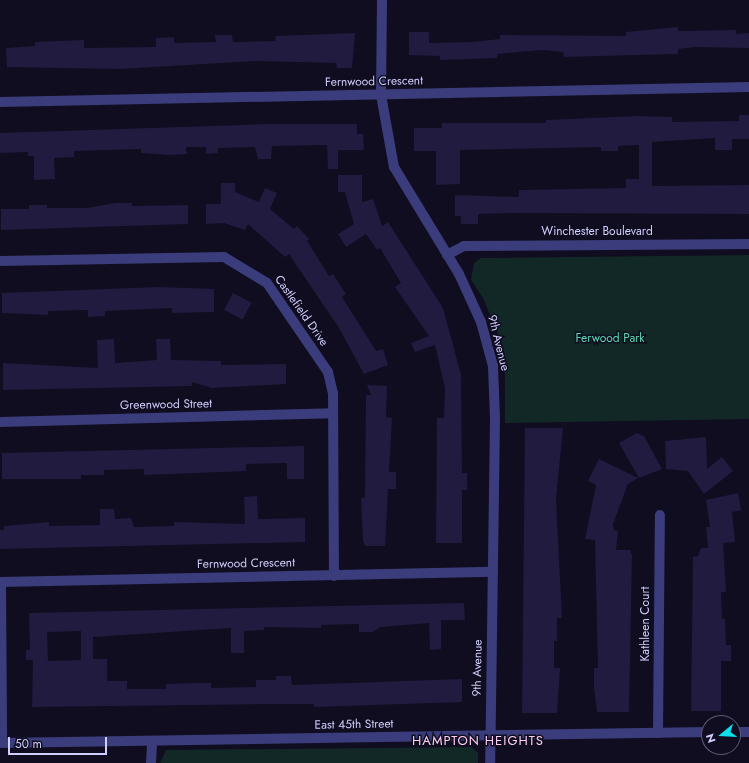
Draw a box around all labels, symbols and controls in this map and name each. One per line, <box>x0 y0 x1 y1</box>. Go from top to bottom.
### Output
street label: Fernwood Crescent <box>325 74 423 90</box>
street label: Winchester Boulevard <box>541 225 653 239</box>
street label: Castlefield Drive <box>271 273 331 349</box>
street label: 9th Avenue <box>484 314 512 372</box>
park label: Ferwood Park <box>575 332 645 346</box>
street label: Greenwood Street <box>120 397 212 413</box>
street label: Fernwood Crescent <box>197 556 295 572</box>
street label: Kathleen Court <box>639 587 653 661</box>
street label: 9th Avenue <box>470 639 486 697</box>
north arrow <box>701 715 741 755</box>
street label: East 45th Street <box>314 717 394 733</box>
scale bar <box>10 729 109 755</box>
text: N <box>702 732 719 745</box>
district label: HAMPTON HEIGHTS <box>412 733 544 749</box>
text: 50 m <box>15 735 42 753</box>

